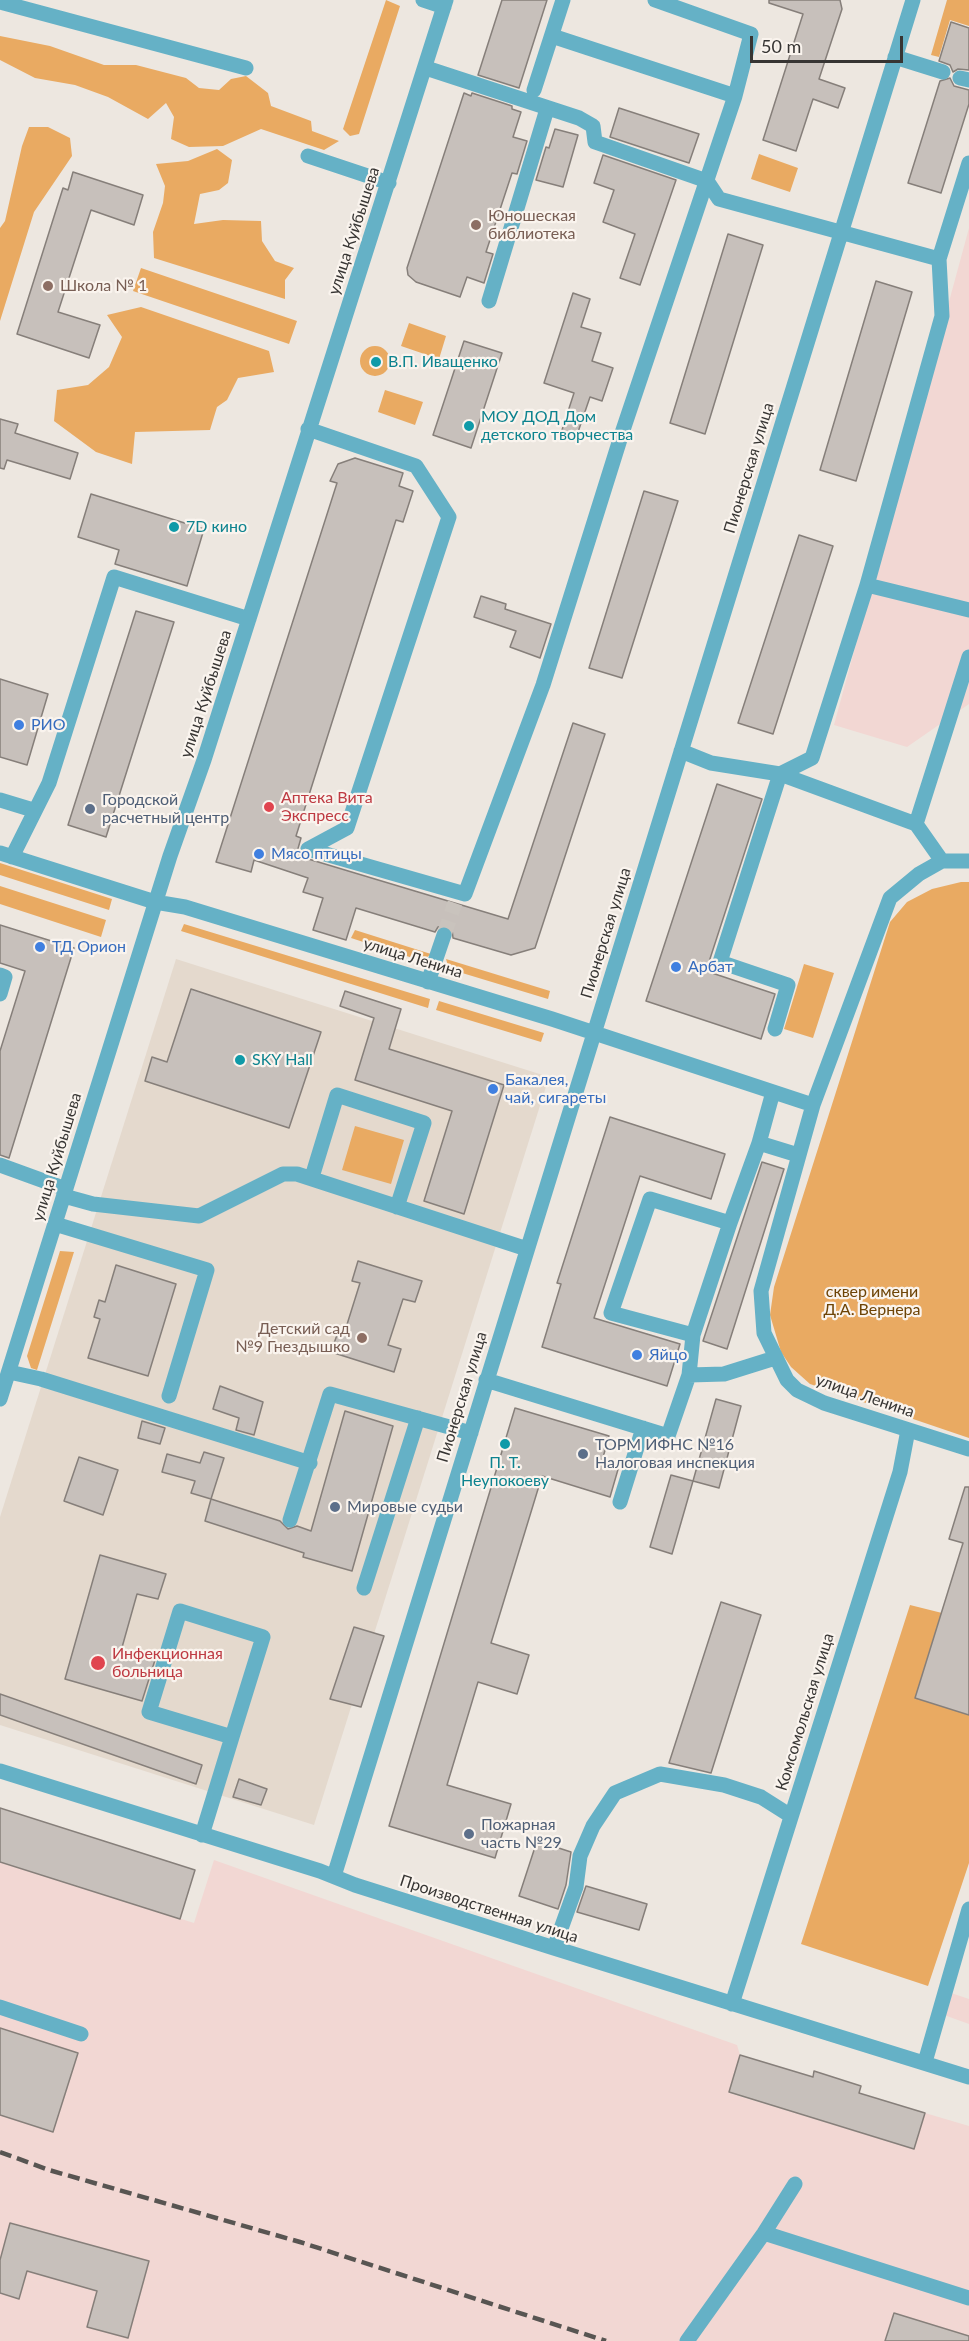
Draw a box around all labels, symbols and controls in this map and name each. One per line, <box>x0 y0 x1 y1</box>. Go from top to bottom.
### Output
scale bar <box>753 24 906 62</box>
text: 50 m <box>761 35 801 57</box>
street label: улица Куйбышева <box>324 165 384 297</box>
place label: Юношеская библиотека <box>488 206 576 244</box>
marker: Юношеская библиотека <box>469 218 483 232</box>
place label: Школа № 1 <box>60 276 147 296</box>
marker: Школа № 1 <box>41 279 55 293</box>
place label: В.П. Иващенко <box>388 352 498 372</box>
marker: В.П. Иващенко <box>369 355 383 369</box>
street label: Пионерская улица <box>720 400 778 536</box>
place label: МОУ ДОД Дом детского творчества <box>481 407 633 445</box>
marker: МОУ ДОД Дом детского творчества <box>462 419 476 433</box>
place label: 7D кино <box>186 517 247 537</box>
marker: 7D кино <box>167 520 181 534</box>
street label: улица Куйбышева <box>176 628 236 760</box>
place label: РИО <box>31 715 66 735</box>
marker: РИО <box>12 718 26 732</box>
place label: Аптека Вита Экспресс <box>281 788 373 826</box>
place label: Городской расчетный центр <box>102 790 229 828</box>
marker: Аптека Вита Экспресс <box>262 800 276 814</box>
marker: Городской расчетный центр <box>83 802 97 816</box>
place label: Мясо птицы <box>271 844 362 864</box>
marker: Мясо птицы <box>252 847 266 861</box>
street label: Пионерская улица <box>577 865 635 1001</box>
street label: улица Ленина <box>361 934 465 982</box>
place label: ТД Орион <box>52 937 126 957</box>
marker: ТД Орион <box>33 940 47 954</box>
place label: Арбат <box>688 957 733 977</box>
marker: Арбат <box>669 960 683 974</box>
place label: SKY Hall <box>252 1050 313 1070</box>
marker: SKY Hall <box>233 1053 247 1067</box>
place label: Бакалея, чай, сигареты <box>505 1070 606 1108</box>
marker: Бакалея, чай, сигареты <box>486 1082 500 1096</box>
street label: улица Куйбышева <box>28 1090 86 1224</box>
park label: сквер имени Д.А. Вернера <box>823 1282 921 1320</box>
place label: Детский сад №9 Гнездышко <box>235 1319 350 1357</box>
street label: Пионерская улица <box>433 1329 491 1465</box>
marker: Детский сад №9 Гнездышко <box>355 1331 369 1345</box>
place label: Яйцо <box>649 1345 687 1365</box>
marker: Яйцо <box>630 1348 644 1362</box>
street label: улица Ленина <box>813 1370 917 1422</box>
place label: ТОРМ ИФНС №16 Налоговая инспекция <box>595 1435 755 1473</box>
marker: П. Т. Неупокоеву <box>498 1437 512 1451</box>
marker: ТОРМ ИФНС №16 Налоговая инспекция <box>576 1447 590 1461</box>
place label: П. Т. Неупокоеву <box>461 1453 549 1491</box>
place label: Мировые судьи <box>347 1497 463 1517</box>
marker: Мировые судьи <box>328 1500 342 1514</box>
street label: Комсомольская улица <box>772 1631 838 1793</box>
place label: Инфекционная больница <box>112 1644 223 1682</box>
marker: Инфекционная больница <box>89 1654 107 1672</box>
place label: Пожарная часть №29 <box>481 1815 562 1853</box>
marker: Пожарная часть №29 <box>462 1827 476 1841</box>
street label: Производственная улица <box>397 1871 581 1947</box>

